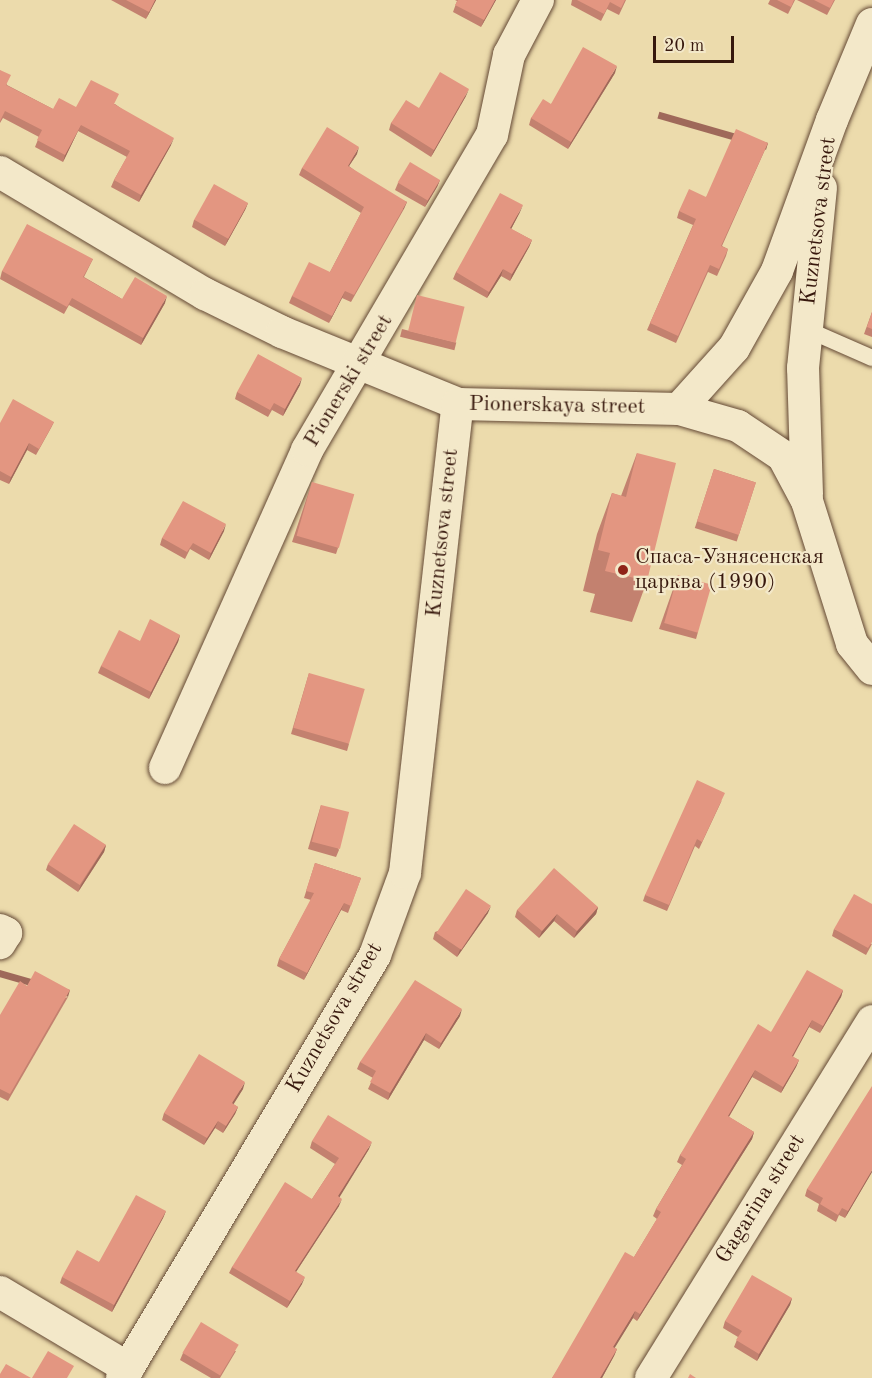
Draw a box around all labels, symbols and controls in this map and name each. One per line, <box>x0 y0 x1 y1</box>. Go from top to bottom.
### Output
scale bar <box>656 24 737 62</box>
text: 20 m <box>664 37 704 55</box>
street label: Kuznetsova street <box>796 135 842 307</box>
street label: Pionerski street <box>299 310 399 452</box>
street label: Pionerskaya street <box>469 391 645 421</box>
street label: Kuznetsova street <box>421 447 465 619</box>
place label: Спаса-Узнясенская царква (1990) <box>635 544 824 596</box>
marker: Спаса-Узнясенская царква (1990) <box>616 563 630 577</box>
street label: Kuznetsova street <box>281 938 389 1098</box>
street label: Gagarina street <box>711 1129 811 1269</box>

